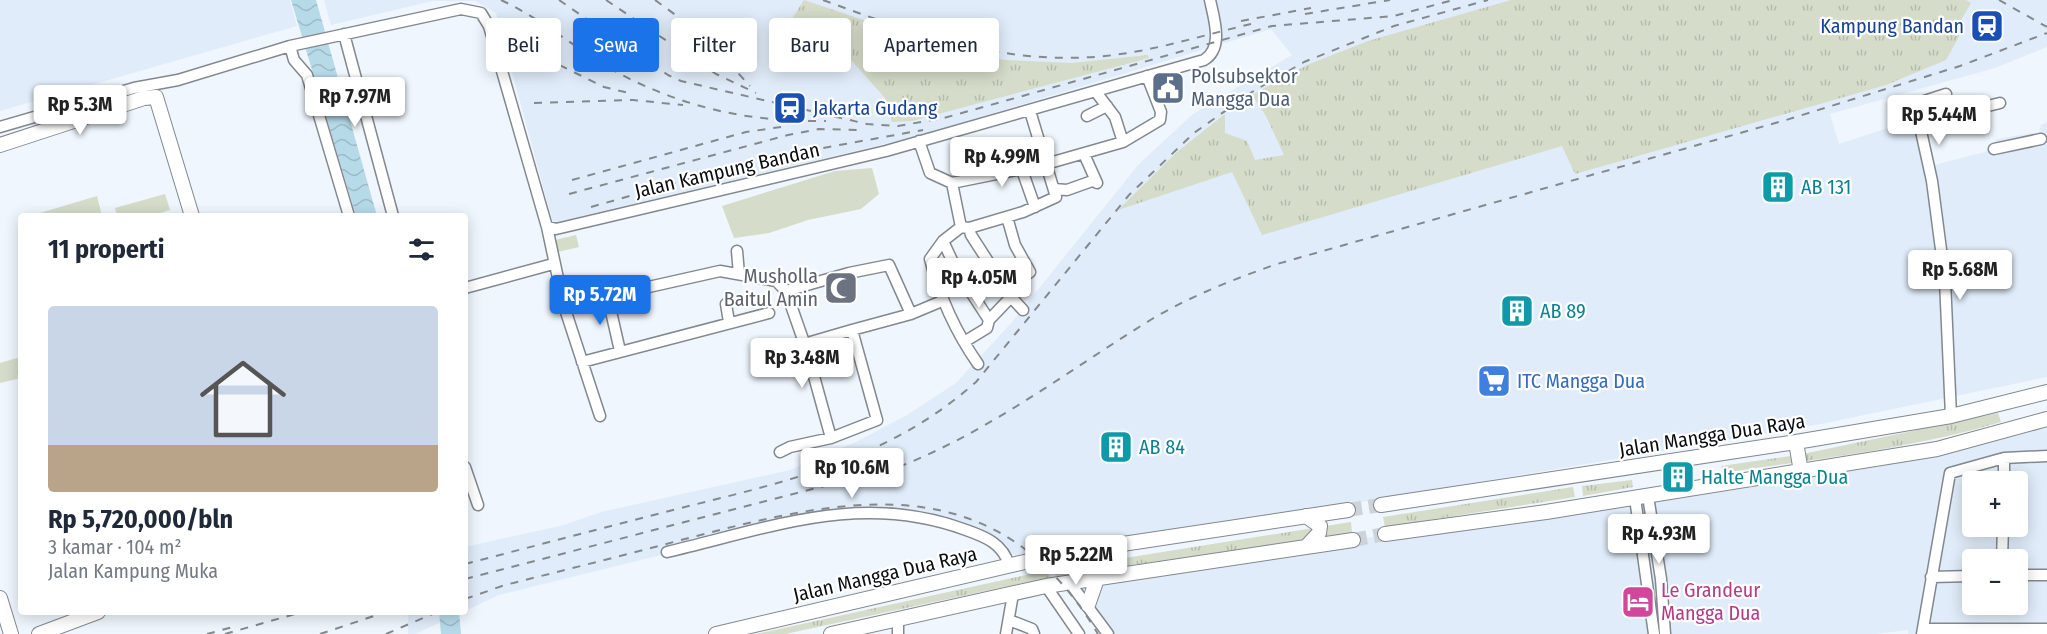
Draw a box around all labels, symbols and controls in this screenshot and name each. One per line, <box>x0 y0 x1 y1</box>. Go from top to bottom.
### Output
station icon: Kampung Bandan <box>1969 8 2005 44</box>
place label: Kampung Bandan <box>1820 14 1964 38</box>
chip: Beli <box>486 18 561 72</box>
chip: Sewa <box>573 18 659 72</box>
chip: Filter <box>671 18 757 72</box>
chip: Baru <box>769 18 851 72</box>
chip: Apartemen <box>863 18 999 72</box>
place label: Polsubsektor Mangga Dua <box>1191 64 1298 111</box>
public building icon: Polsubsektor Mangga Dua <box>1150 70 1186 106</box>
pin: Rp 7.97M <box>293 77 417 128</box>
text: Rp 7.97M <box>319 84 391 108</box>
pin: Rp 5.3M <box>25 85 135 136</box>
station icon: Jakarta Gudang <box>772 90 808 126</box>
text: Rp 5.3M <box>48 92 112 116</box>
pin: Rp 5.44M <box>1877 95 2001 146</box>
place label: Jakarta Gudang <box>813 96 938 120</box>
text: Rp 5.44M <box>1901 102 1977 126</box>
street label: Jalan Kampung Bandan <box>632 137 822 203</box>
pin: Rp 4.99M <box>940 137 1064 188</box>
text: Rp 4.99M <box>964 144 1040 168</box>
building icon: AB 131 <box>1760 169 1796 205</box>
place label: AB 131 <box>1801 175 1851 199</box>
icon: filters <box>405 233 438 266</box>
text: 11 properti <box>48 234 164 265</box>
pin: Rp 5.68M <box>1898 250 2022 301</box>
text: Rp 5.68M <box>1922 257 1998 281</box>
pin: Rp 4.05M <box>917 258 1041 309</box>
place label: Musholla Baitul Amin <box>724 264 818 311</box>
text: Rp 4.05M <box>941 265 1017 289</box>
mosque icon: Musholla Baitul Amin <box>823 270 859 306</box>
pin: Rp 5.72M <box>538 275 662 326</box>
text: Rp 5.72M <box>564 282 636 306</box>
building icon: AB 89 <box>1499 293 1535 329</box>
place label: AB 89 <box>1540 299 1586 323</box>
pin: Rp 3.48M <box>740 338 864 389</box>
icon: home <box>189 345 297 453</box>
text: Rp 3.48M <box>764 345 840 369</box>
supermarket icon: ITC Mangga Dua <box>1476 363 1512 399</box>
place label: ITC Mangga Dua <box>1517 369 1645 393</box>
street label: Jalan Mangga Dua Raya <box>1617 408 1807 462</box>
building icon: AB 84 <box>1098 429 1134 465</box>
place label: AB 84 <box>1139 435 1185 459</box>
pin: Rp 10.6M <box>790 448 914 499</box>
text: Rp 10.6M <box>815 455 889 479</box>
building icon: Halte Mangga Dua <box>1660 459 1696 495</box>
place label: Halte Mangga Dua <box>1701 465 1848 489</box>
map controls <box>1962 471 2028 615</box>
button: + <box>1962 471 2028 537</box>
text: Rp 5,720,000/bln <box>48 504 233 535</box>
pin: Rp 4.93M <box>1597 514 1721 565</box>
text: Rp 4.93M <box>1622 521 1696 545</box>
text: 3 kamar · 104 m² <box>48 535 181 559</box>
pin: Rp 5.22M <box>1014 535 1138 586</box>
street label: Jalan Mangga Dua Raya <box>791 541 979 607</box>
text: Rp 5.22M <box>1039 542 1113 566</box>
button: − <box>1962 549 2028 615</box>
text: Jalan Kampung Muka <box>48 559 218 583</box>
place label: Le Grandeur Mangga Dua <box>1661 578 1760 625</box>
hotel icon: Le Grandeur Mangga Dua <box>1620 584 1656 620</box>

